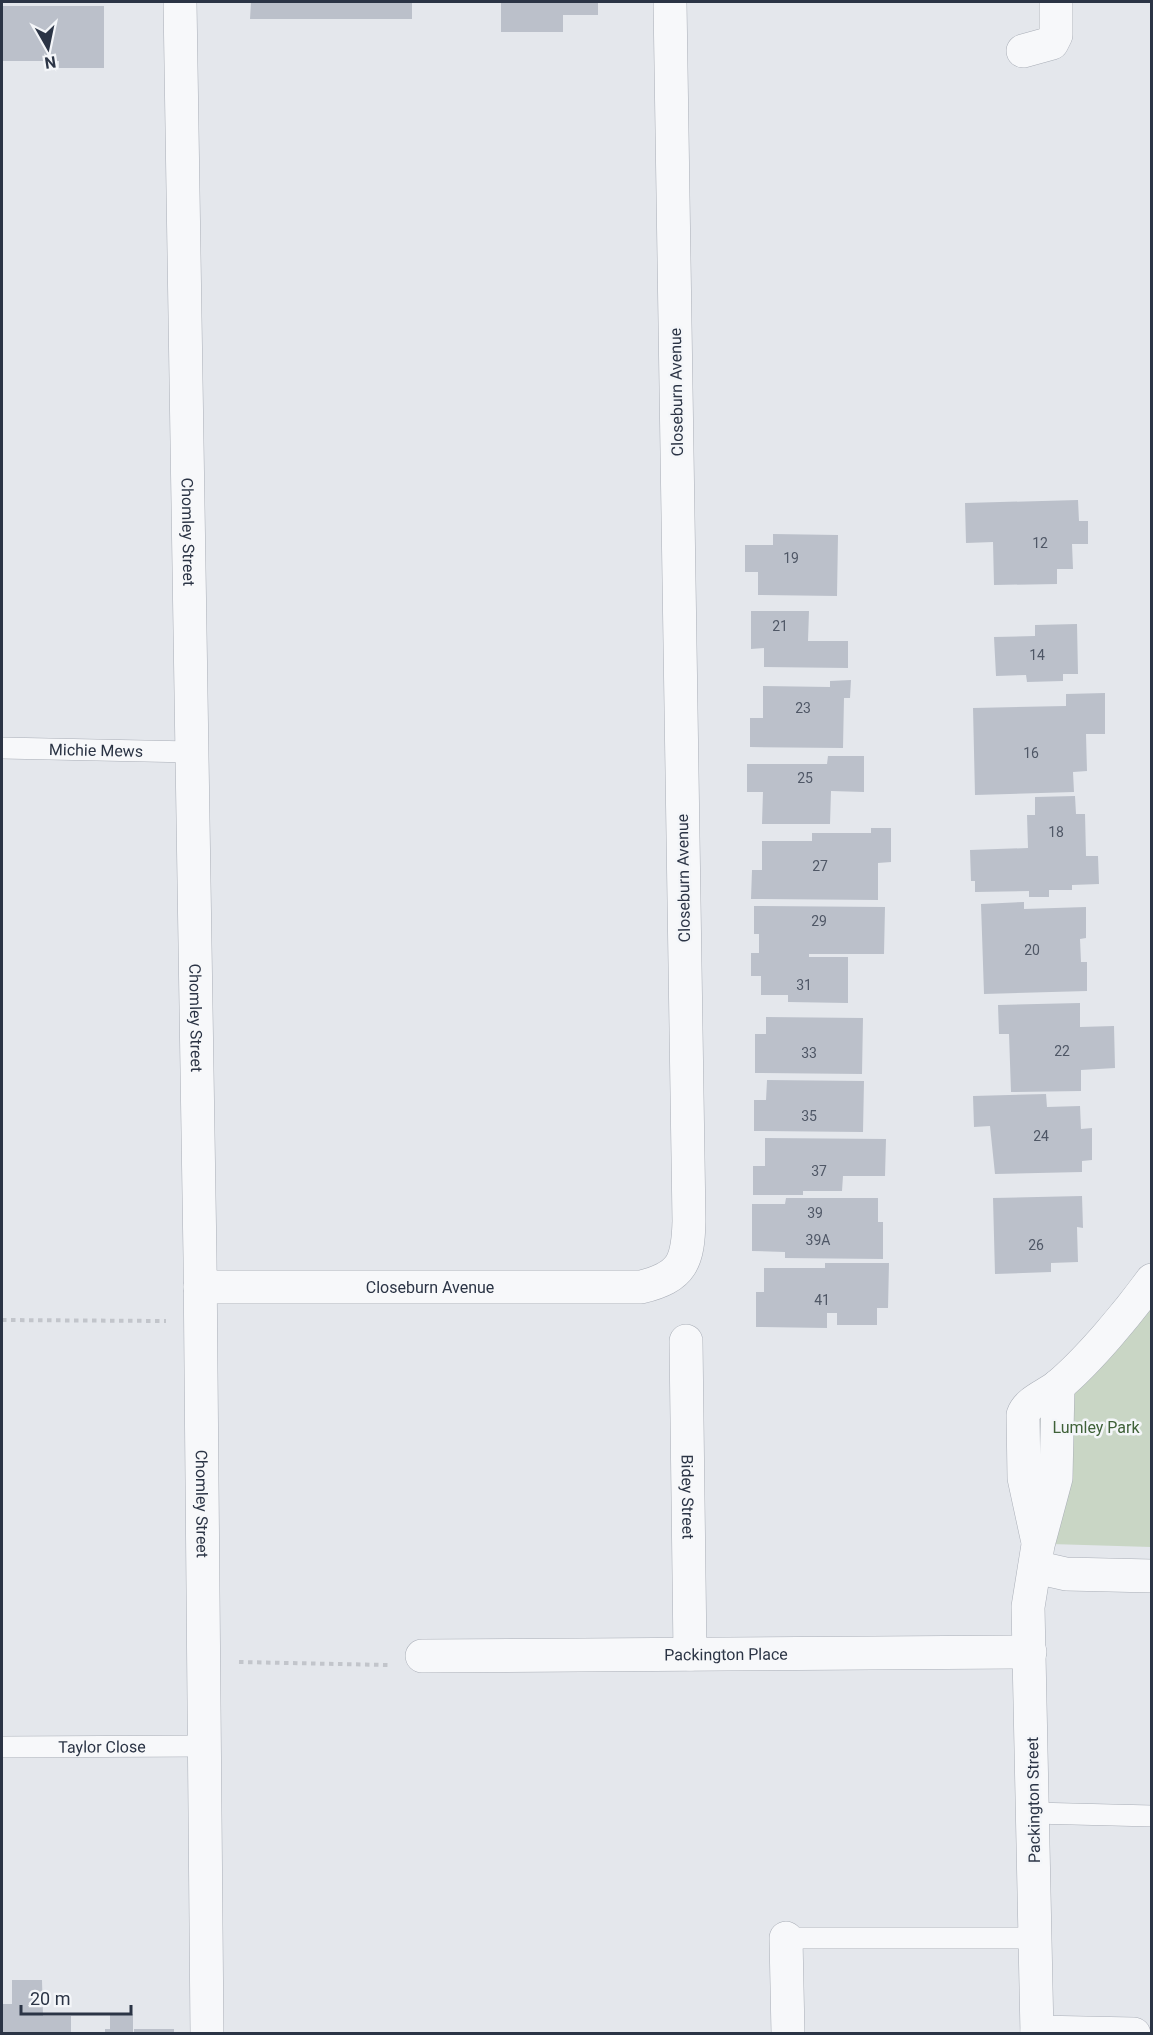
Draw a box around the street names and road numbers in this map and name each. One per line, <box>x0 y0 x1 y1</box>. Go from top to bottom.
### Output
street label: Closeburn Avenue <box>666 328 687 456</box>
street label: Chomley Street <box>178 478 198 586</box>
street label: Michie Mews <box>49 740 143 761</box>
street label: Closeburn Avenue <box>673 814 694 942</box>
street label: Chomley Street <box>185 964 206 1072</box>
street label: Closeburn Avenue <box>366 1278 494 1297</box>
street label: Chomley Street <box>192 1450 212 1558</box>
street label: Bidey Street <box>677 1454 698 1540</box>
street label: Packington Place <box>664 1645 788 1664</box>
street label: Taylor Close <box>58 1737 146 1757</box>
street label: Packington Street <box>1023 1737 1044 1863</box>

